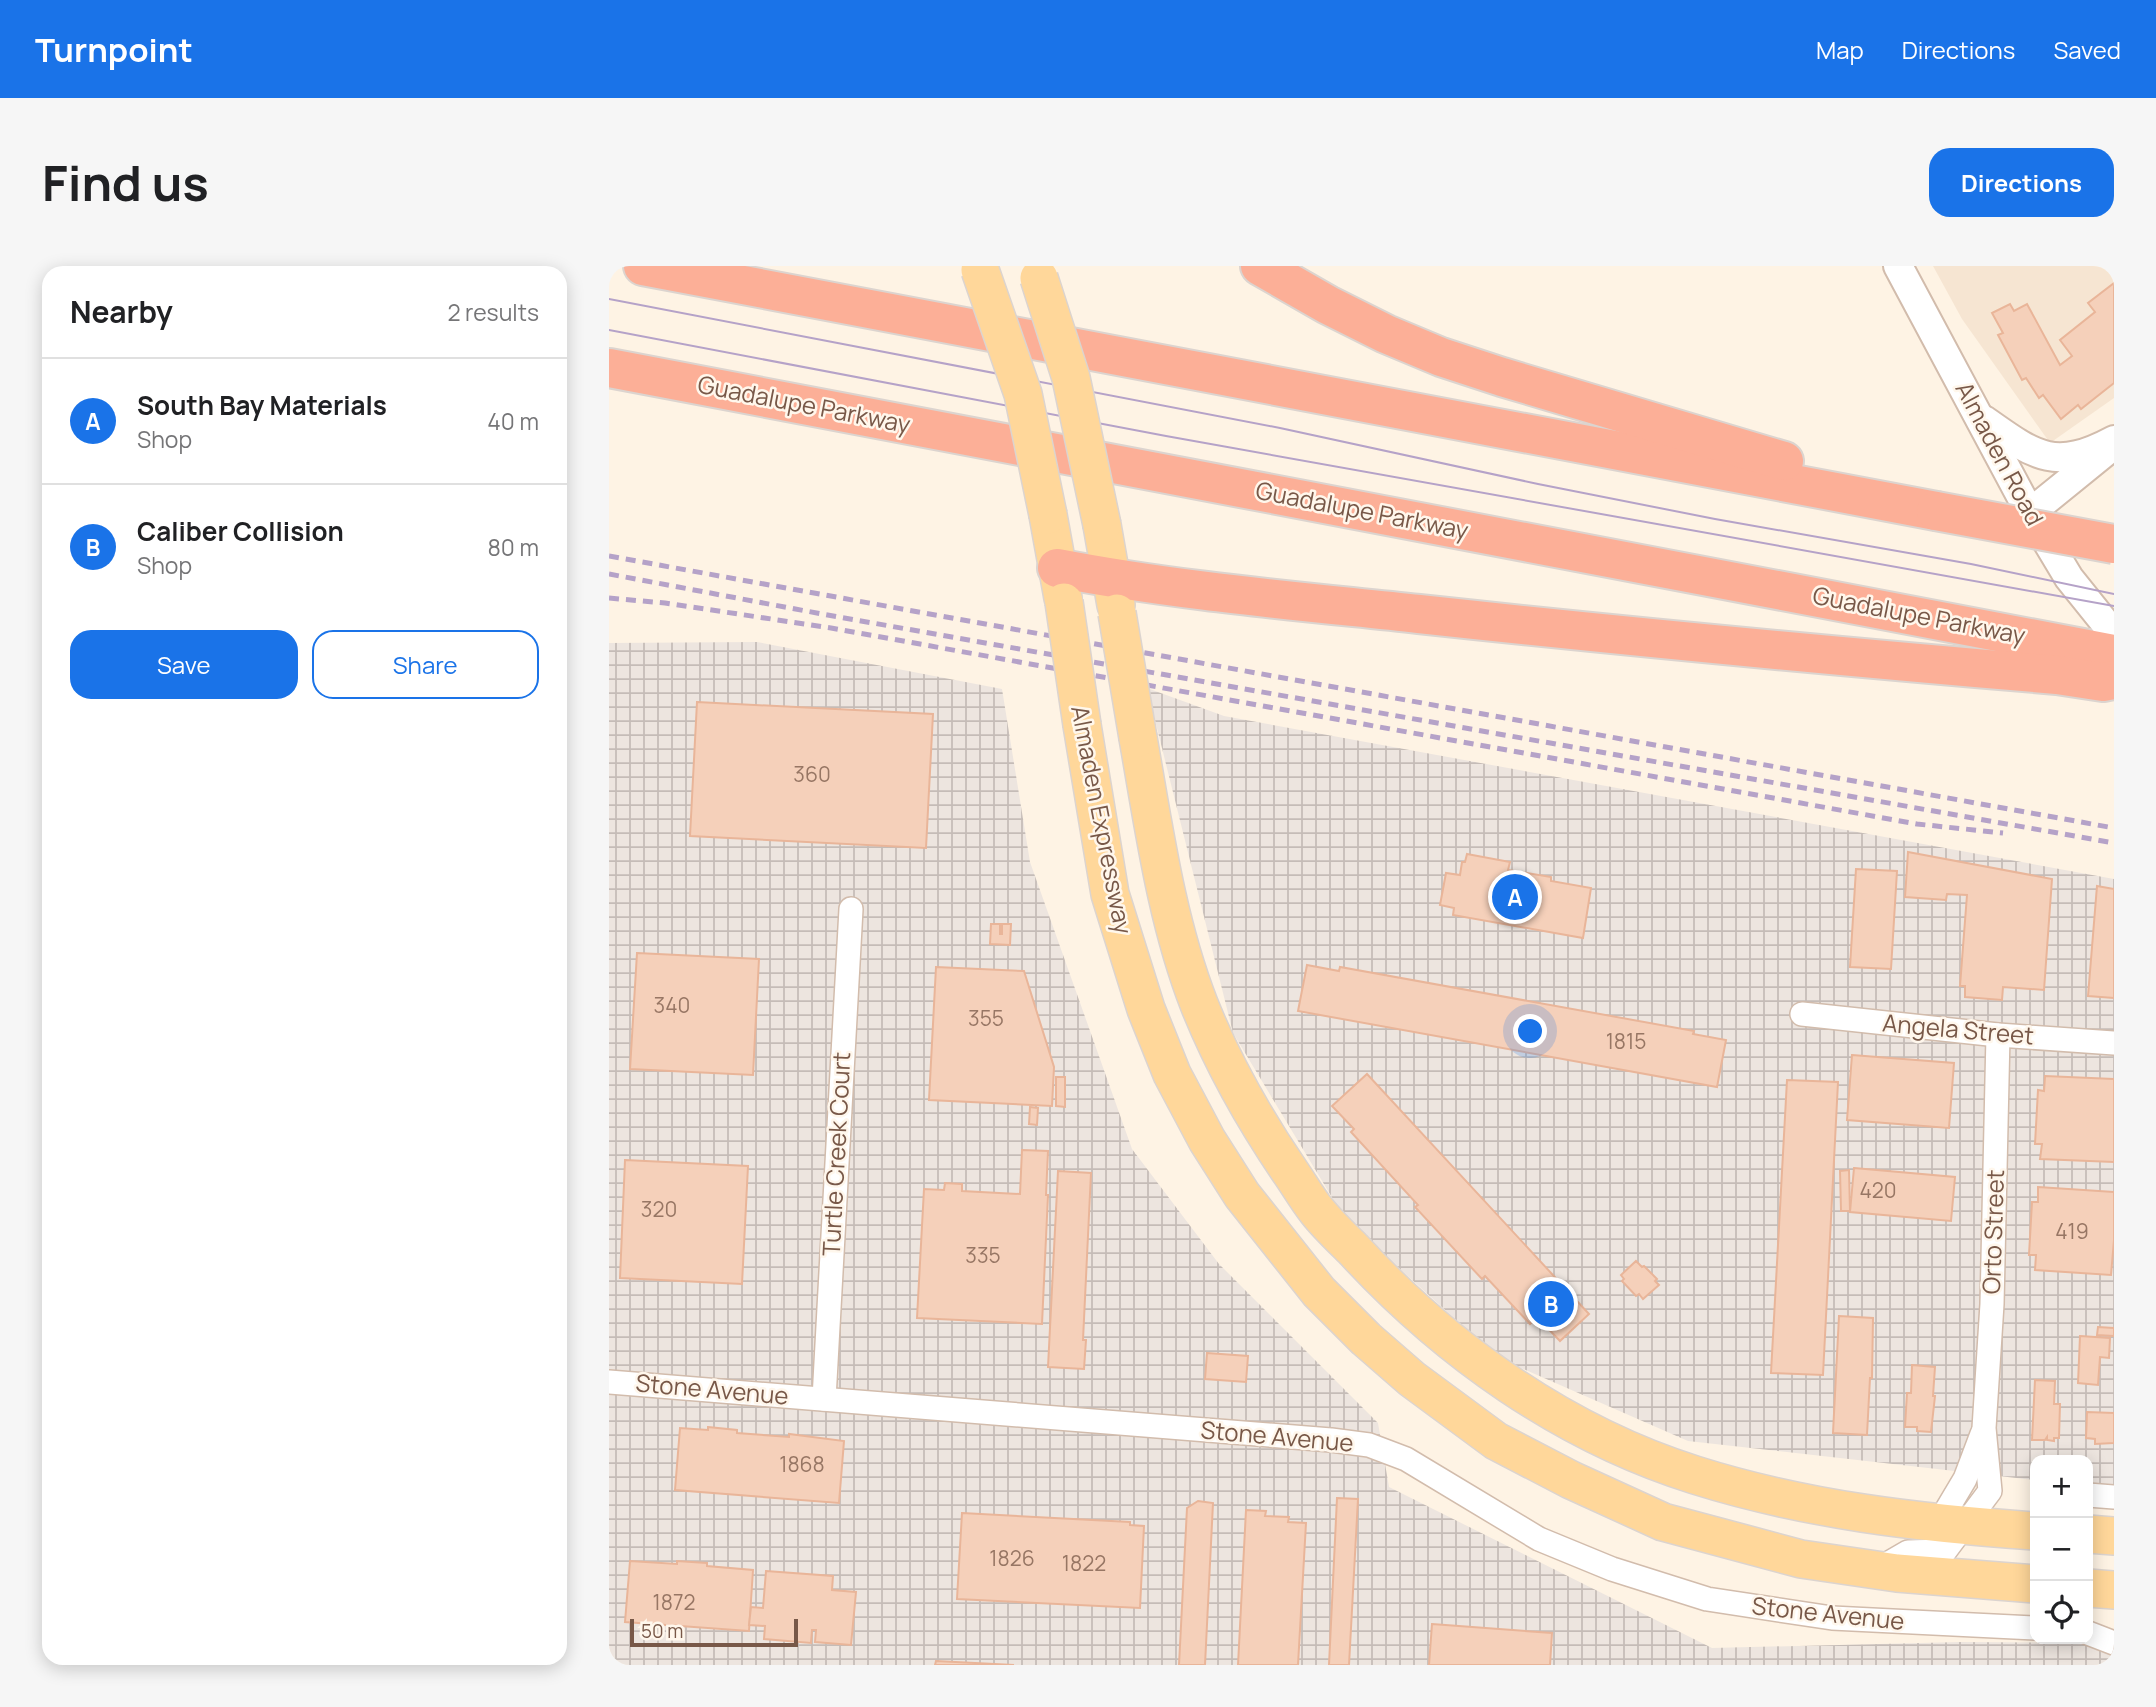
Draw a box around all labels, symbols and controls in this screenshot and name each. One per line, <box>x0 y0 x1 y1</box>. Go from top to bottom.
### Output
text: Turnpoint <box>35 27 193 72</box>
text: Map <box>1816 33 1864 66</box>
text: Directions <box>1902 33 2015 66</box>
text: Saved <box>2053 33 2121 66</box>
button: Directions <box>1929 148 2114 217</box>
text: Find us <box>42 149 209 216</box>
text: Nearby <box>70 291 173 332</box>
text: 2 results <box>447 296 539 328</box>
street label: Guadalupe Parkway <box>695 367 914 440</box>
street label: Almaden Road <box>1949 376 2052 531</box>
text: South Bay Materials <box>137 387 387 423</box>
text: A <box>85 405 101 437</box>
text: 40 m <box>487 405 539 437</box>
text: Shop <box>137 423 192 455</box>
street label: Guadalupe Parkway <box>1253 473 1472 546</box>
text: Caliber Collision <box>137 513 344 549</box>
text: B <box>86 531 100 563</box>
text: 80 m <box>488 531 539 563</box>
text: Shop <box>137 549 192 581</box>
street label: Guadalupe Parkway <box>1810 578 2029 651</box>
button: Save <box>70 630 298 699</box>
button: Share <box>312 630 539 699</box>
street label: Almaden Expressway <box>1064 703 1141 937</box>
house number: 360 <box>793 760 831 788</box>
pin: A <box>1492 871 1538 923</box>
house number: 340 <box>654 991 690 1019</box>
house number: 355 <box>968 1004 1004 1032</box>
street label: Angela Street <box>1881 1005 2035 1052</box>
your location <box>1513 1014 1547 1048</box>
house number: 1815 <box>1606 1027 1646 1055</box>
street label: Turtle Creek Court <box>814 1051 857 1257</box>
street label: Orto Street <box>1974 1169 2011 1295</box>
house number: 420 <box>1859 1176 1897 1204</box>
house number: 320 <box>641 1195 677 1223</box>
house number: 419 <box>2055 1217 2089 1245</box>
house number: 335 <box>965 1241 1001 1269</box>
pin: B <box>1528 1278 1574 1330</box>
street label: Stone Avenue <box>634 1365 790 1412</box>
street label: Stone Avenue <box>1199 1412 1355 1459</box>
house number: 1868 <box>779 1450 825 1478</box>
map controls <box>2030 1455 2093 1644</box>
button: + <box>2030 1455 2093 1518</box>
button: − <box>2030 1518 2093 1581</box>
house number: 1826 <box>989 1544 1035 1572</box>
house number: 1822 <box>1062 1549 1106 1577</box>
button: locate <box>2030 1581 2093 1644</box>
house number: 1872 <box>653 1588 695 1616</box>
street label: Stone Avenue <box>1750 1588 1906 1637</box>
scale bar <box>630 1616 798 1648</box>
text: 50 m <box>641 1618 683 1644</box>

